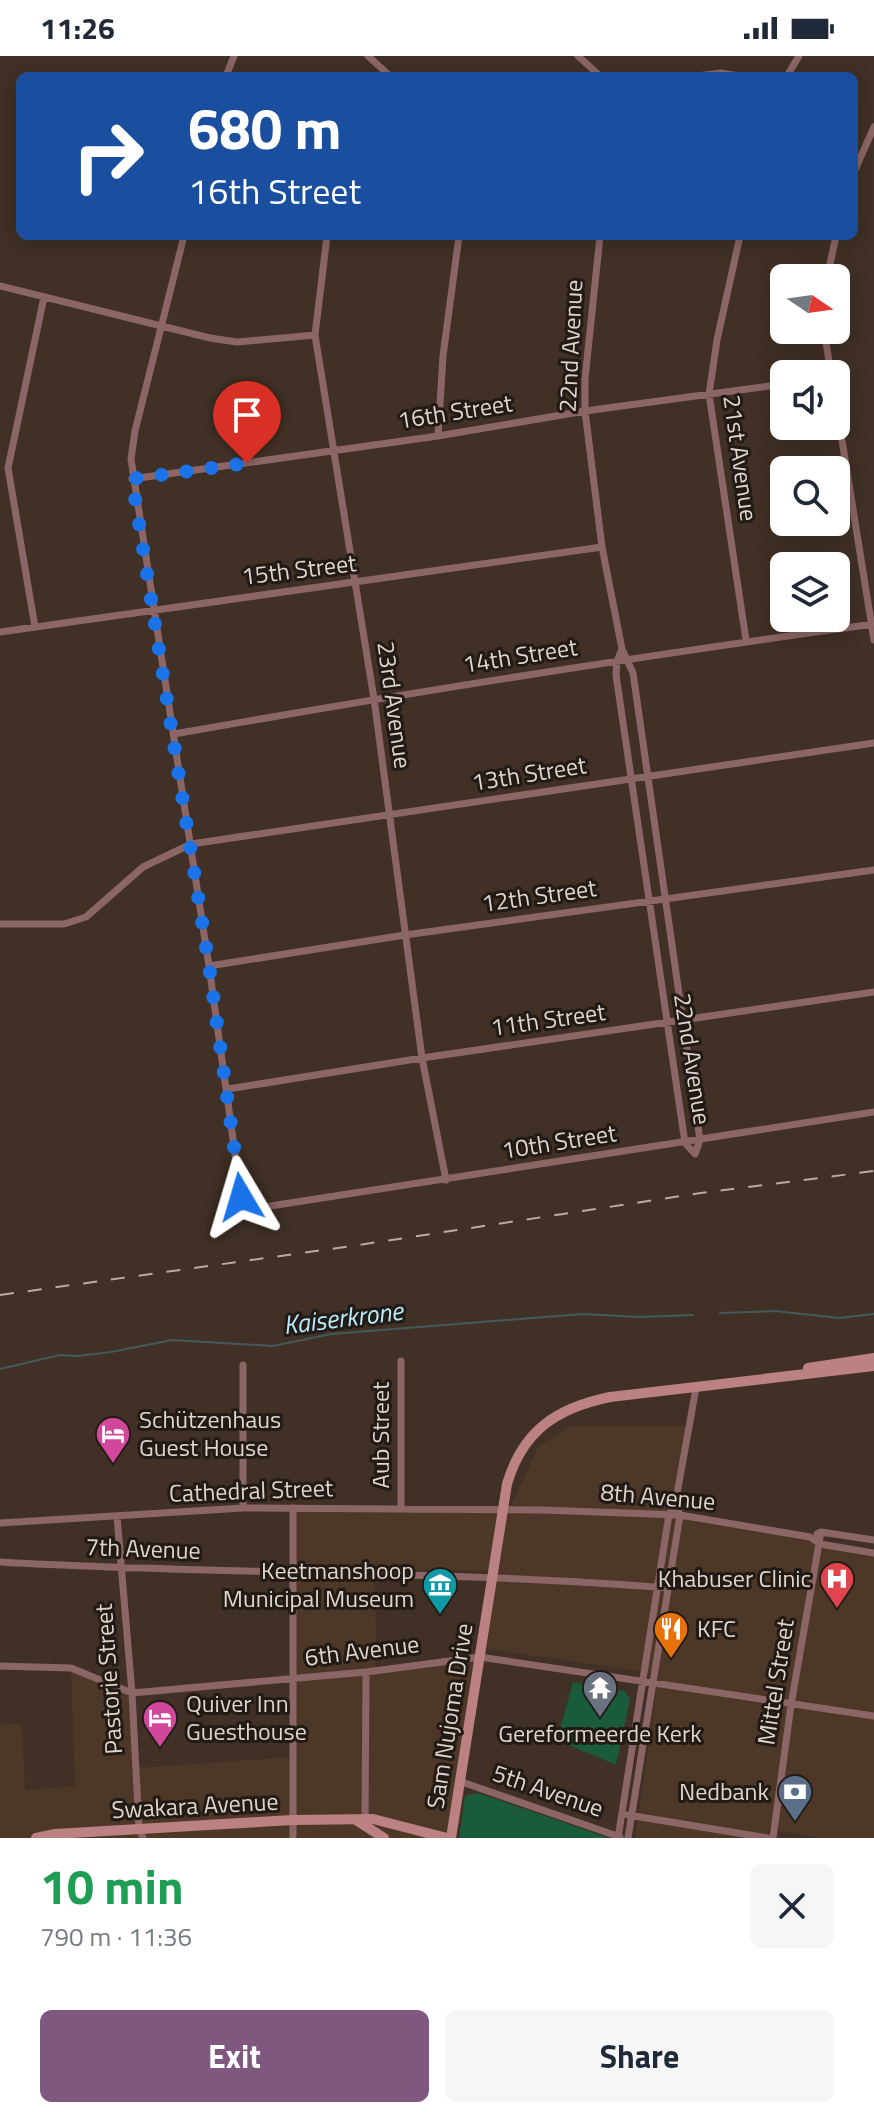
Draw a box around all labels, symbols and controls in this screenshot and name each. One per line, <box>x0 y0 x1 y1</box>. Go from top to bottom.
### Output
text: 11:26 <box>40 5 115 51</box>
text: 680 m <box>188 86 341 171</box>
icon: right <box>56 104 160 208</box>
text: 16th Street <box>188 163 361 218</box>
north arrow <box>770 264 850 344</box>
map controls <box>770 264 850 632</box>
street label: 22nd Avenue <box>549 279 591 413</box>
button: sound <box>770 360 850 440</box>
pin <box>213 381 281 463</box>
street label: 16th Street <box>395 384 515 438</box>
icon: arrive <box>225 393 269 437</box>
street label: 21st Avenue <box>714 393 768 523</box>
button: search <box>770 456 850 536</box>
street label: 15th Street <box>239 544 359 594</box>
button: layers <box>770 552 850 632</box>
street label: 14th Street <box>460 628 580 682</box>
street label: 23rd Avenue <box>368 639 422 771</box>
street label: 13th Street <box>469 746 589 800</box>
street label: 12th Street <box>479 869 599 921</box>
street label: 22nd Avenue <box>665 990 721 1127</box>
street label: 11th Street <box>488 993 608 1045</box>
street label: 10th Street <box>499 1114 619 1168</box>
position arrow <box>199 1155 283 1239</box>
water label: Kaiserkrone <box>281 1291 407 1344</box>
street label: Aub Street <box>362 1381 398 1488</box>
place label: Schützenhaus Guest House <box>139 1401 281 1465</box>
hotel icon: Schützenhaus Guest House <box>94 1415 132 1465</box>
street label: Cathedral Street <box>168 1469 334 1511</box>
street label: 8th Avenue <box>599 1473 717 1519</box>
street label: 7th Avenue <box>85 1528 201 1568</box>
place label: Keetmanshoop Municipal Museum <box>223 1552 414 1616</box>
place label: Khabuser Clinic <box>658 1560 811 1596</box>
hospital icon: Khabuser Clinic <box>818 1560 856 1610</box>
museum icon: Keetmanshoop Municipal Museum <box>421 1566 459 1616</box>
street label: Pastorie Street <box>85 1602 131 1756</box>
restaurant icon: KFC <box>652 1610 690 1660</box>
place label: KFC <box>697 1610 736 1646</box>
street label: Mittel Street <box>747 1616 803 1747</box>
street label: Sam Nujoma Drive <box>417 1621 481 1811</box>
street label: 6th Avenue <box>303 1625 421 1675</box>
temple icon: Gereformeerde Kerk <box>581 1669 619 1719</box>
place label: Quiver Inn Guesthouse <box>186 1685 307 1749</box>
hotel icon: Quiver Inn Guesthouse <box>141 1699 179 1749</box>
place label: Gereformeerde Kerk <box>498 1715 702 1751</box>
street label: 5th Avenue <box>488 1754 609 1826</box>
place label: Nedbank <box>679 1773 770 1809</box>
bank icon: Nedbank <box>776 1773 814 1823</box>
street label: Swakara Avenue <box>111 1783 279 1827</box>
text: 10 min <box>40 1850 184 1923</box>
button: close <box>750 1864 834 1948</box>
text: 790 m · 11:36 <box>40 1917 192 1956</box>
button: Exit <box>40 2010 429 2102</box>
button: Share <box>445 2010 834 2102</box>

